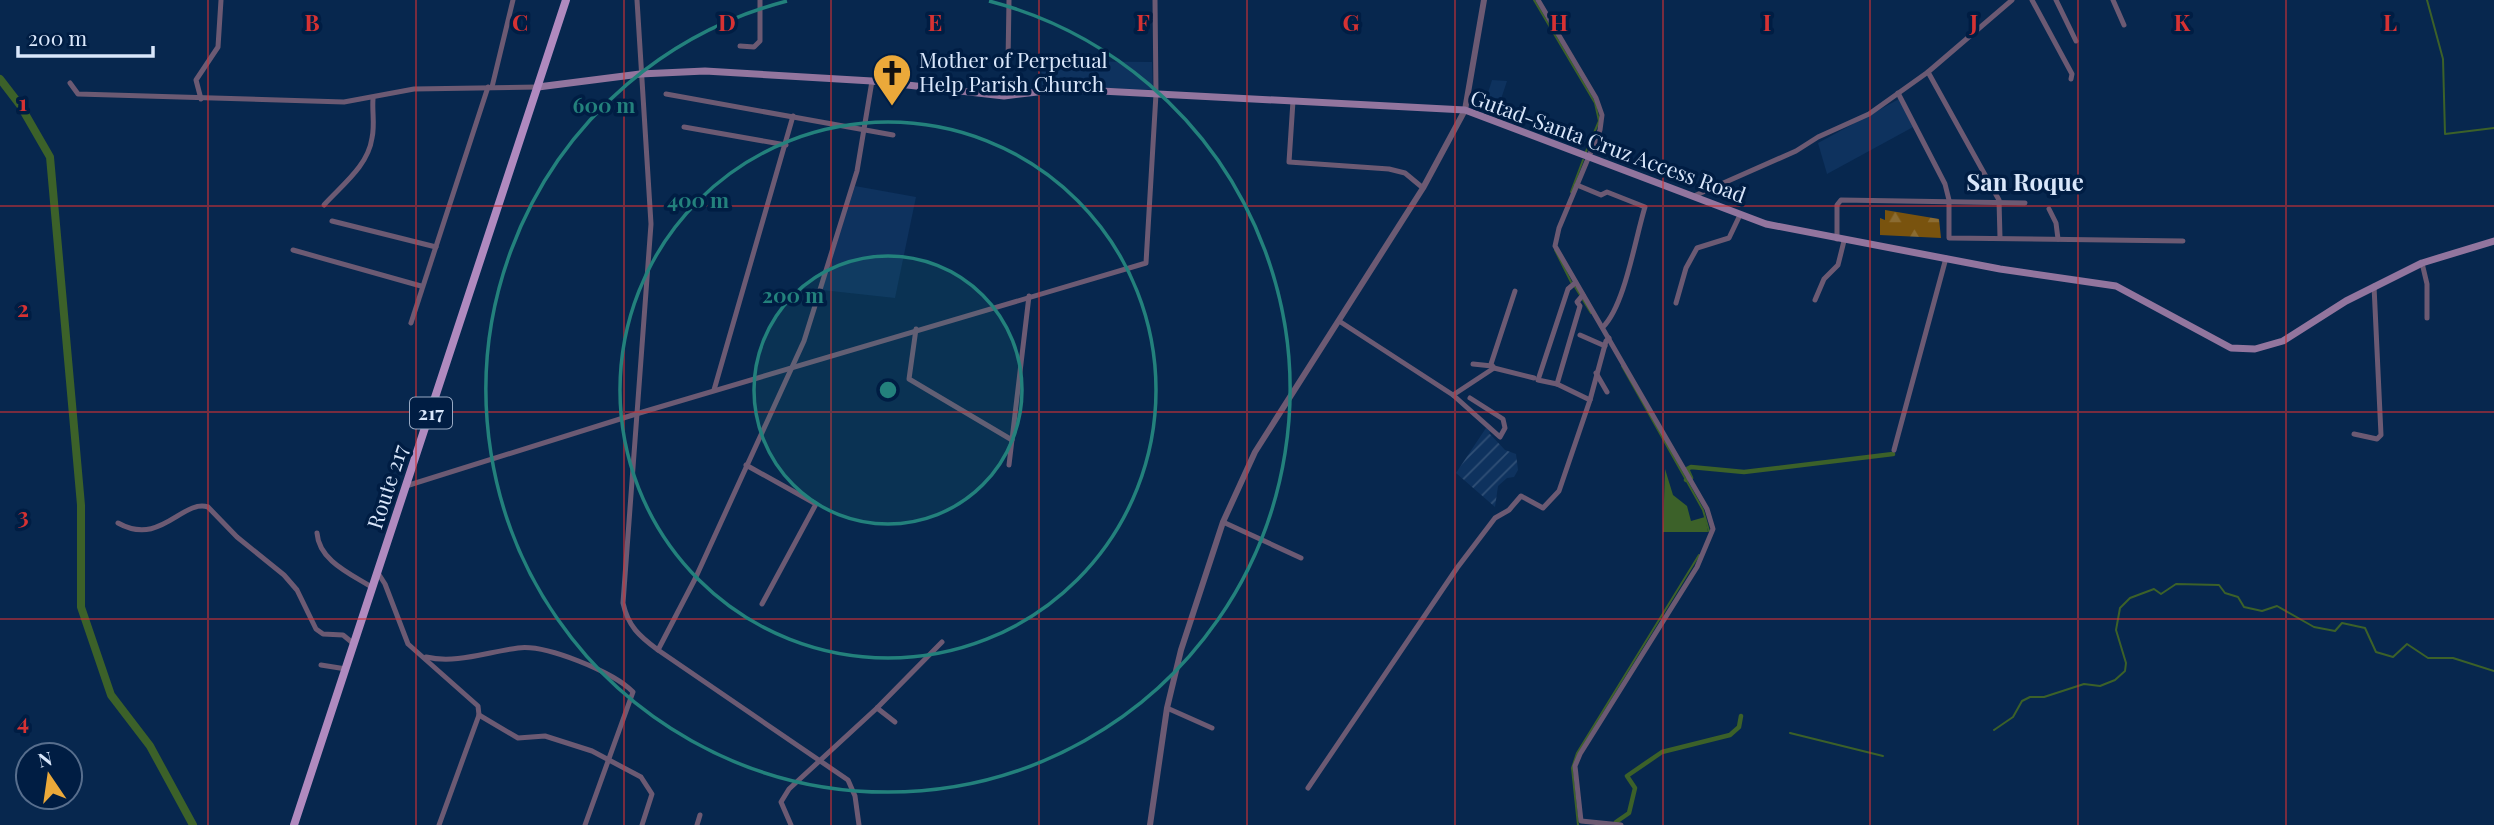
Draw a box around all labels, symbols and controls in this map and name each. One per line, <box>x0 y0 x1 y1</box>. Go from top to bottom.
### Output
text: B <box>304 6 320 37</box>
text: C <box>512 6 528 37</box>
text: D <box>718 6 736 37</box>
text: E <box>928 6 942 37</box>
text: F <box>1136 6 1150 37</box>
text: G <box>1343 6 1360 37</box>
text: H <box>1550 6 1568 37</box>
text: I <box>1763 6 1771 37</box>
text: J <box>1969 6 1978 37</box>
text: K <box>2174 6 2191 37</box>
text: L <box>2383 6 2397 37</box>
scale bar <box>18 14 152 58</box>
text: 200 m <box>28 23 87 51</box>
place label: Mother of Perpetual Help Parish Church <box>919 45 1108 97</box>
church icon: Mother of Perpetual Help Parish Church <box>871 52 913 107</box>
street label: Gutad-Santa Cruz Access Road <box>1467 82 1750 208</box>
text: 1 <box>19 86 28 117</box>
text: 600 m <box>573 90 635 118</box>
district label: San Roque <box>1966 165 2084 197</box>
text: 400 m <box>667 185 729 213</box>
text: 200 m <box>762 280 824 308</box>
text: 2 <box>17 292 29 323</box>
centre of rings <box>876 378 900 402</box>
road number: 217 <box>410 398 452 428</box>
street label: Route 217 <box>359 440 413 532</box>
text: 3 <box>17 499 29 530</box>
text: 4 <box>17 705 29 736</box>
north arrow <box>14 741 84 811</box>
text: N <box>35 744 55 773</box>

